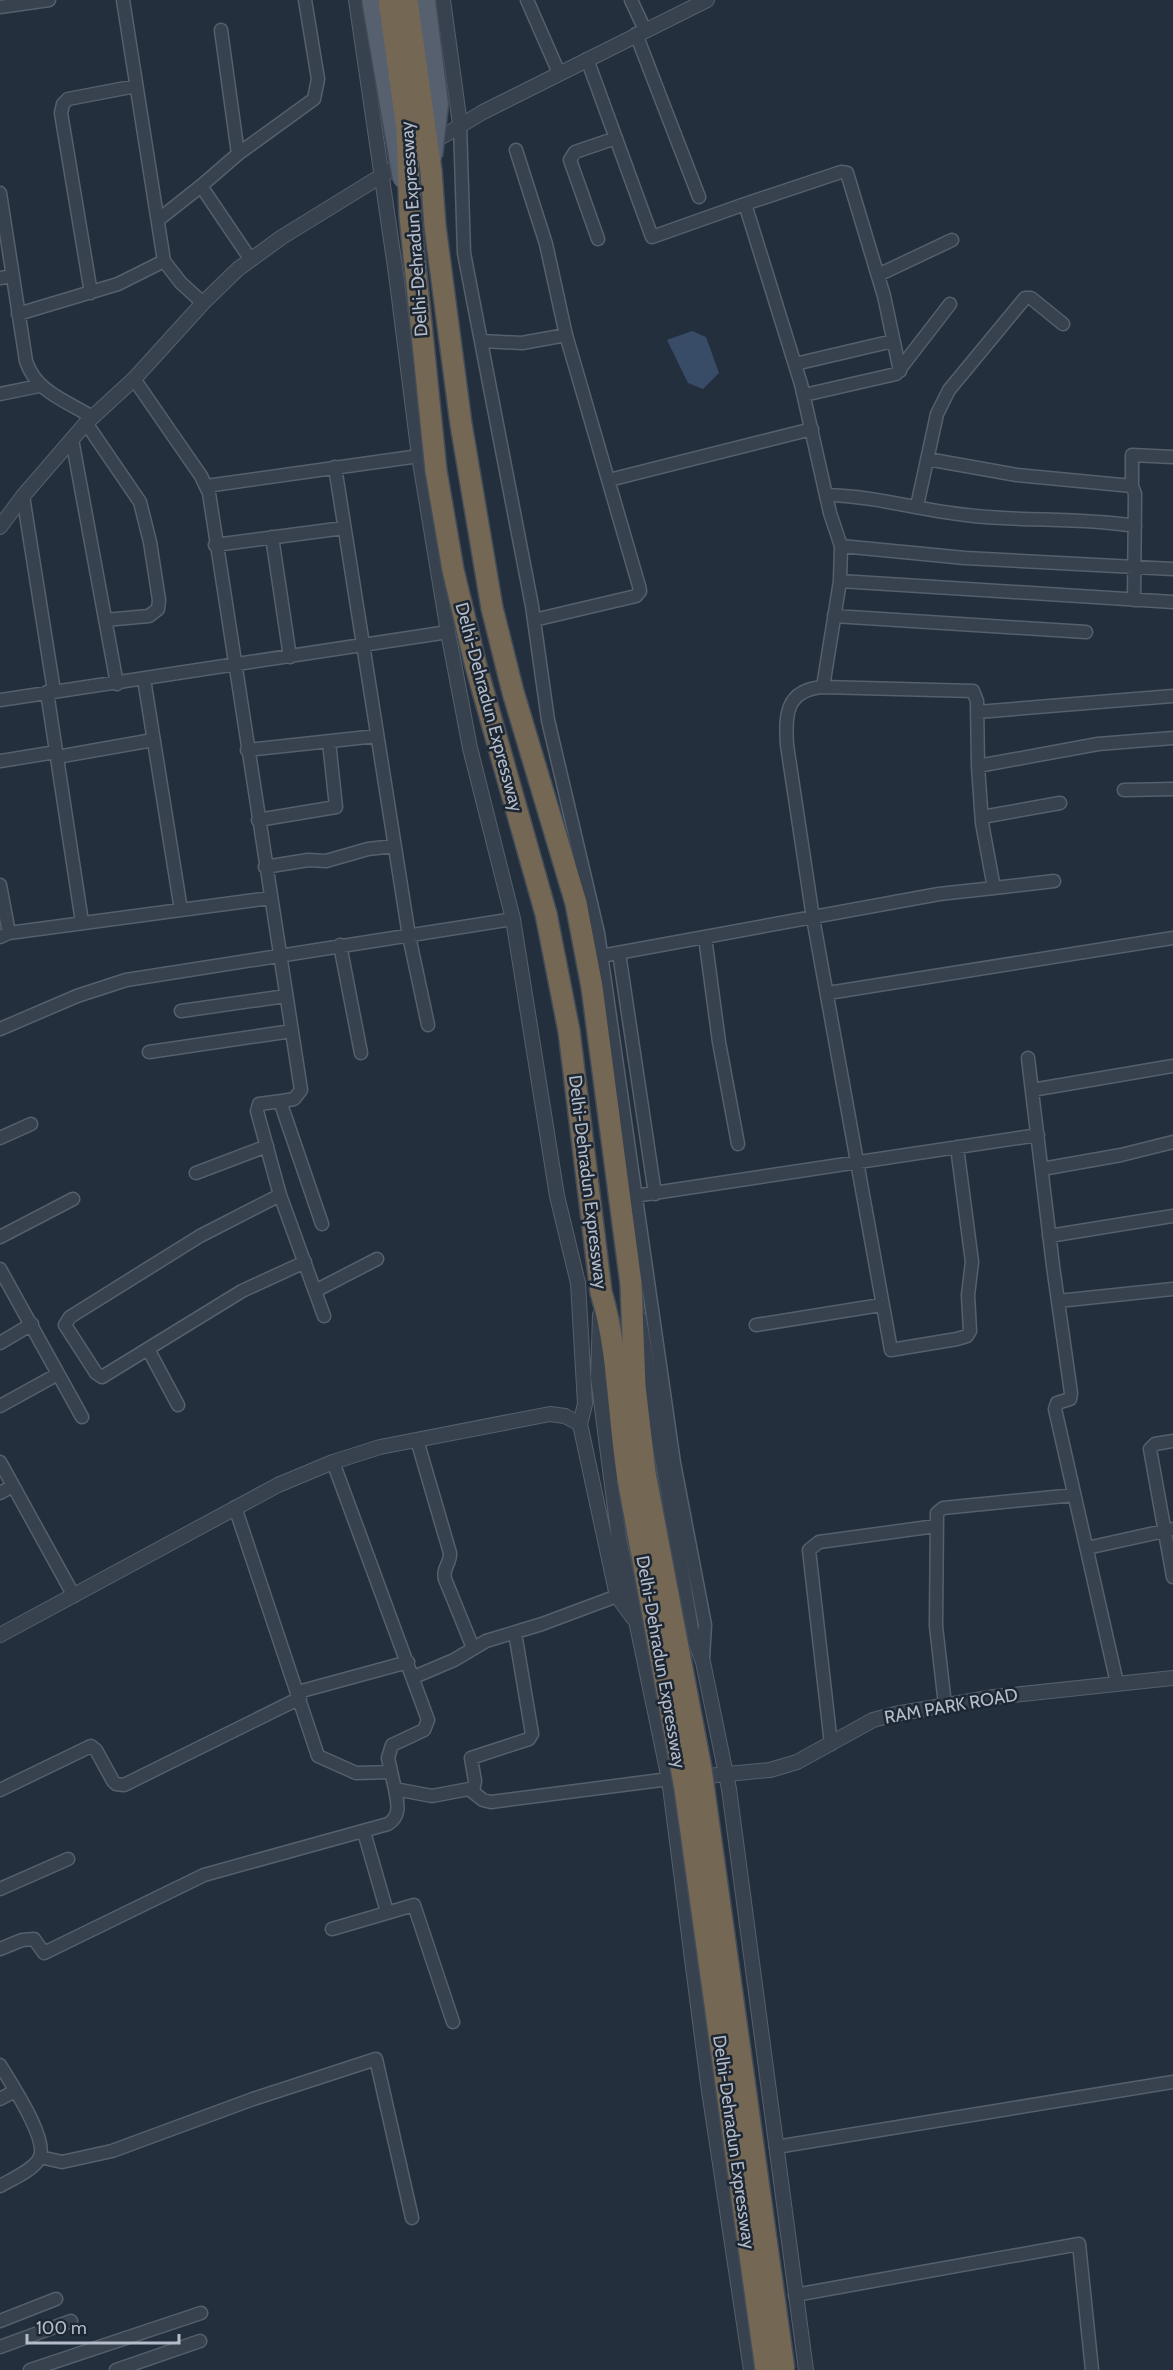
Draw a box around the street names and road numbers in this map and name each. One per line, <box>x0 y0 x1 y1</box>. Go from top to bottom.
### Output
street label: Delhi-Dehradun Expressway <box>396 121 432 337</box>
street label: Delhi-Dehradun Expressway <box>450 600 528 814</box>
street label: Delhi-Dehradun Expressway <box>564 1074 612 1290</box>
street label: Delhi-Dehradun Expressway <box>631 1554 691 1770</box>
street label: RAM PARK ROAD <box>883 1683 1019 1729</box>
street label: Delhi-Dehradun Expressway <box>708 2034 760 2250</box>

